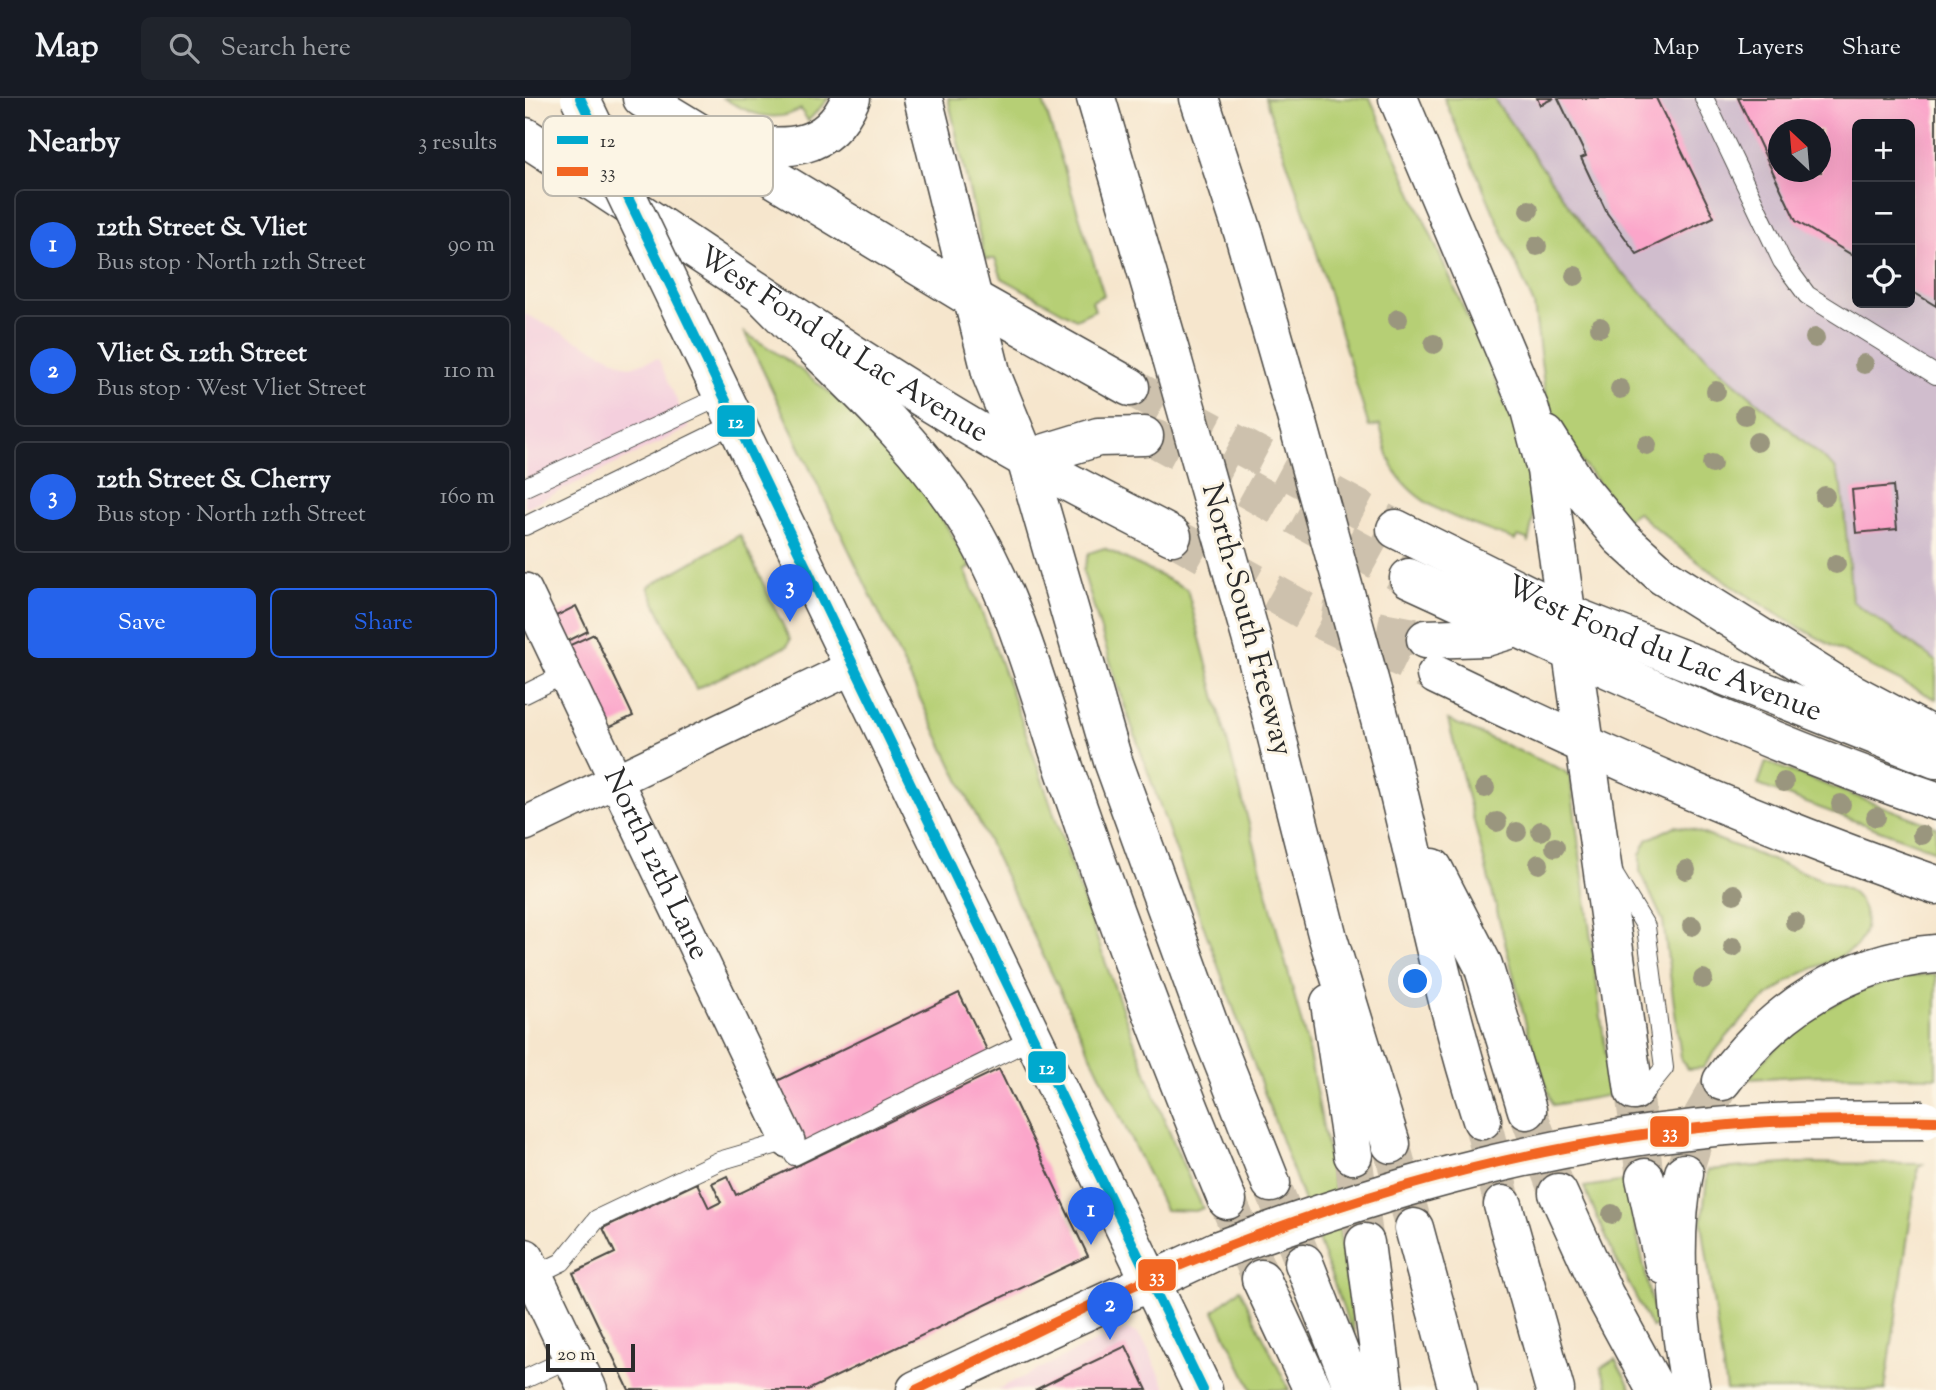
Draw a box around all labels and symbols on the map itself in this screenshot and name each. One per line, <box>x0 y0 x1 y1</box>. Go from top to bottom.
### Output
legend <box>543 116 773 196</box>
north arrow <box>1768 119 1831 182</box>
text: 12 <box>600 129 615 156</box>
text: 33 <box>600 160 615 187</box>
street label: West Fond du Lac Avenue <box>689 236 997 454</box>
line badge: 12 <box>716 404 756 438</box>
text: 12 <box>728 410 744 437</box>
street label: North-South Freeway <box>1189 479 1303 761</box>
pin: 3 <box>767 564 813 622</box>
street label: West Fond du Lac Avenue <box>1498 565 1828 733</box>
street label: North 12th Lane <box>592 762 720 967</box>
your location <box>1398 964 1432 998</box>
line badge: 12 <box>1027 1050 1067 1084</box>
text: 12 <box>1039 1056 1055 1083</box>
line badge: 33 <box>1649 1115 1690 1148</box>
text: 33 <box>1662 1120 1678 1147</box>
pin: 1 <box>1068 1187 1114 1245</box>
line badge: 33 <box>1137 1258 1177 1292</box>
text: 33 <box>1149 1264 1165 1291</box>
pin: 2 <box>1087 1282 1133 1340</box>
scale bar <box>546 1341 635 1373</box>

